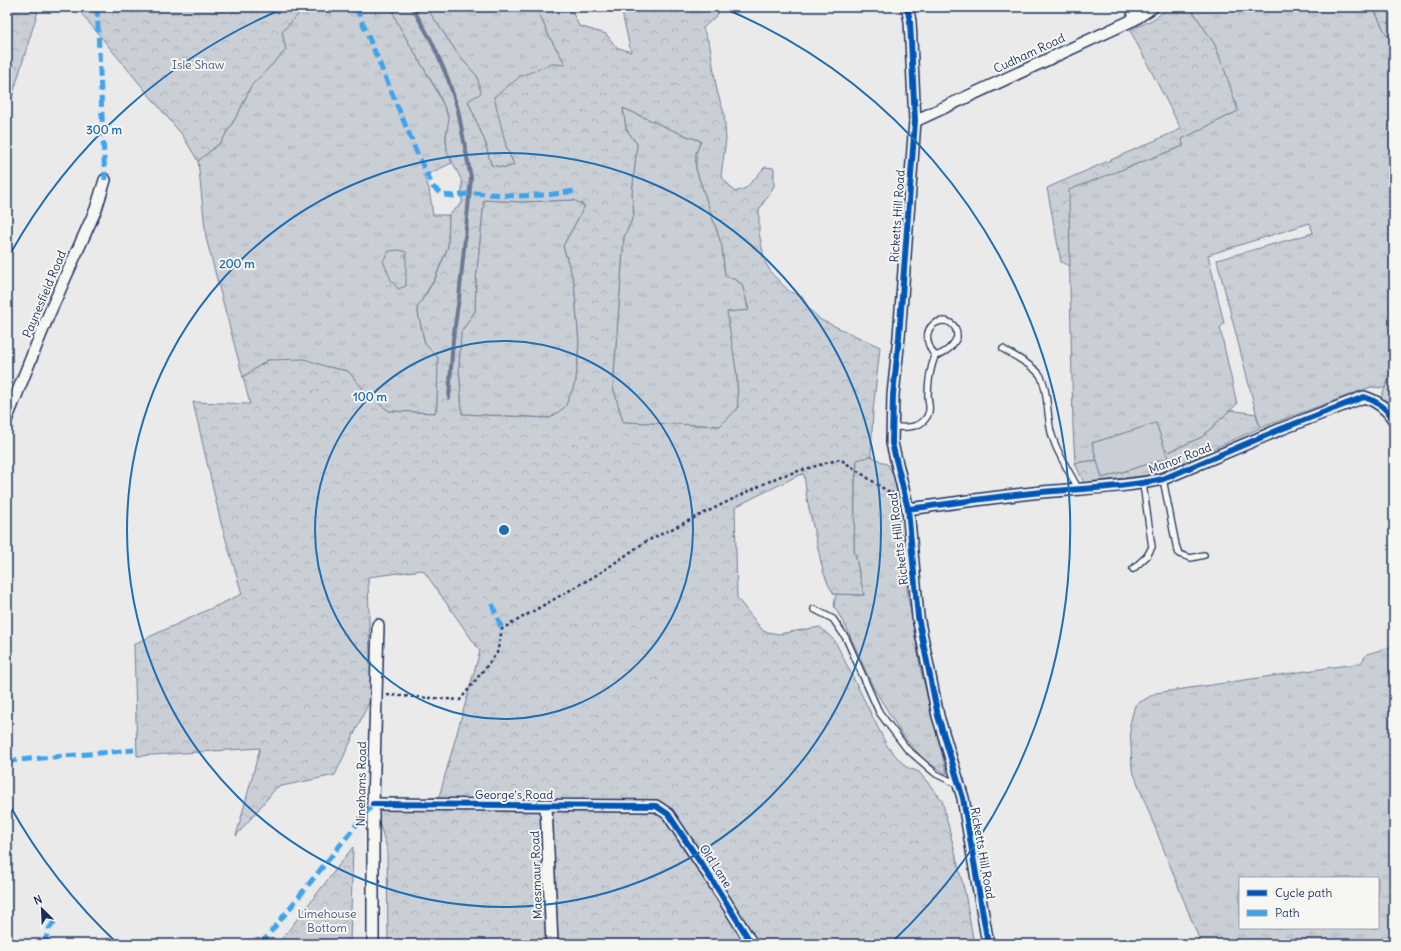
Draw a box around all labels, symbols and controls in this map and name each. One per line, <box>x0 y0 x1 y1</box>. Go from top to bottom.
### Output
street label: Cudham Road <box>991 30 1067 76</box>
park label: Isle Shaw <box>172 57 225 72</box>
text: 300 m <box>86 122 122 137</box>
street label: Ricketts Hill Road <box>886 169 908 263</box>
street label: Paynesfield Road <box>19 248 69 340</box>
text: 200 m <box>219 256 255 271</box>
text: 100 m <box>353 389 387 404</box>
street label: Manor Road <box>1146 439 1214 477</box>
street label: Ricketts Hill Road <box>885 492 911 586</box>
centre of rings <box>497 523 511 537</box>
street label: Ninehams Road <box>353 741 369 827</box>
street label: George's Road <box>475 787 553 802</box>
street label: Ricketts Hill Road <box>968 806 998 900</box>
street label: Maesmaur Road <box>527 830 545 920</box>
street label: Old Lane <box>696 842 736 890</box>
legend <box>1239 877 1379 929</box>
text: Cycle path <box>1275 885 1332 900</box>
north arrow <box>22 889 62 929</box>
text: N <box>32 892 44 908</box>
text: Path <box>1275 905 1300 920</box>
park label: Limehouse Bottom <box>298 906 356 935</box>

